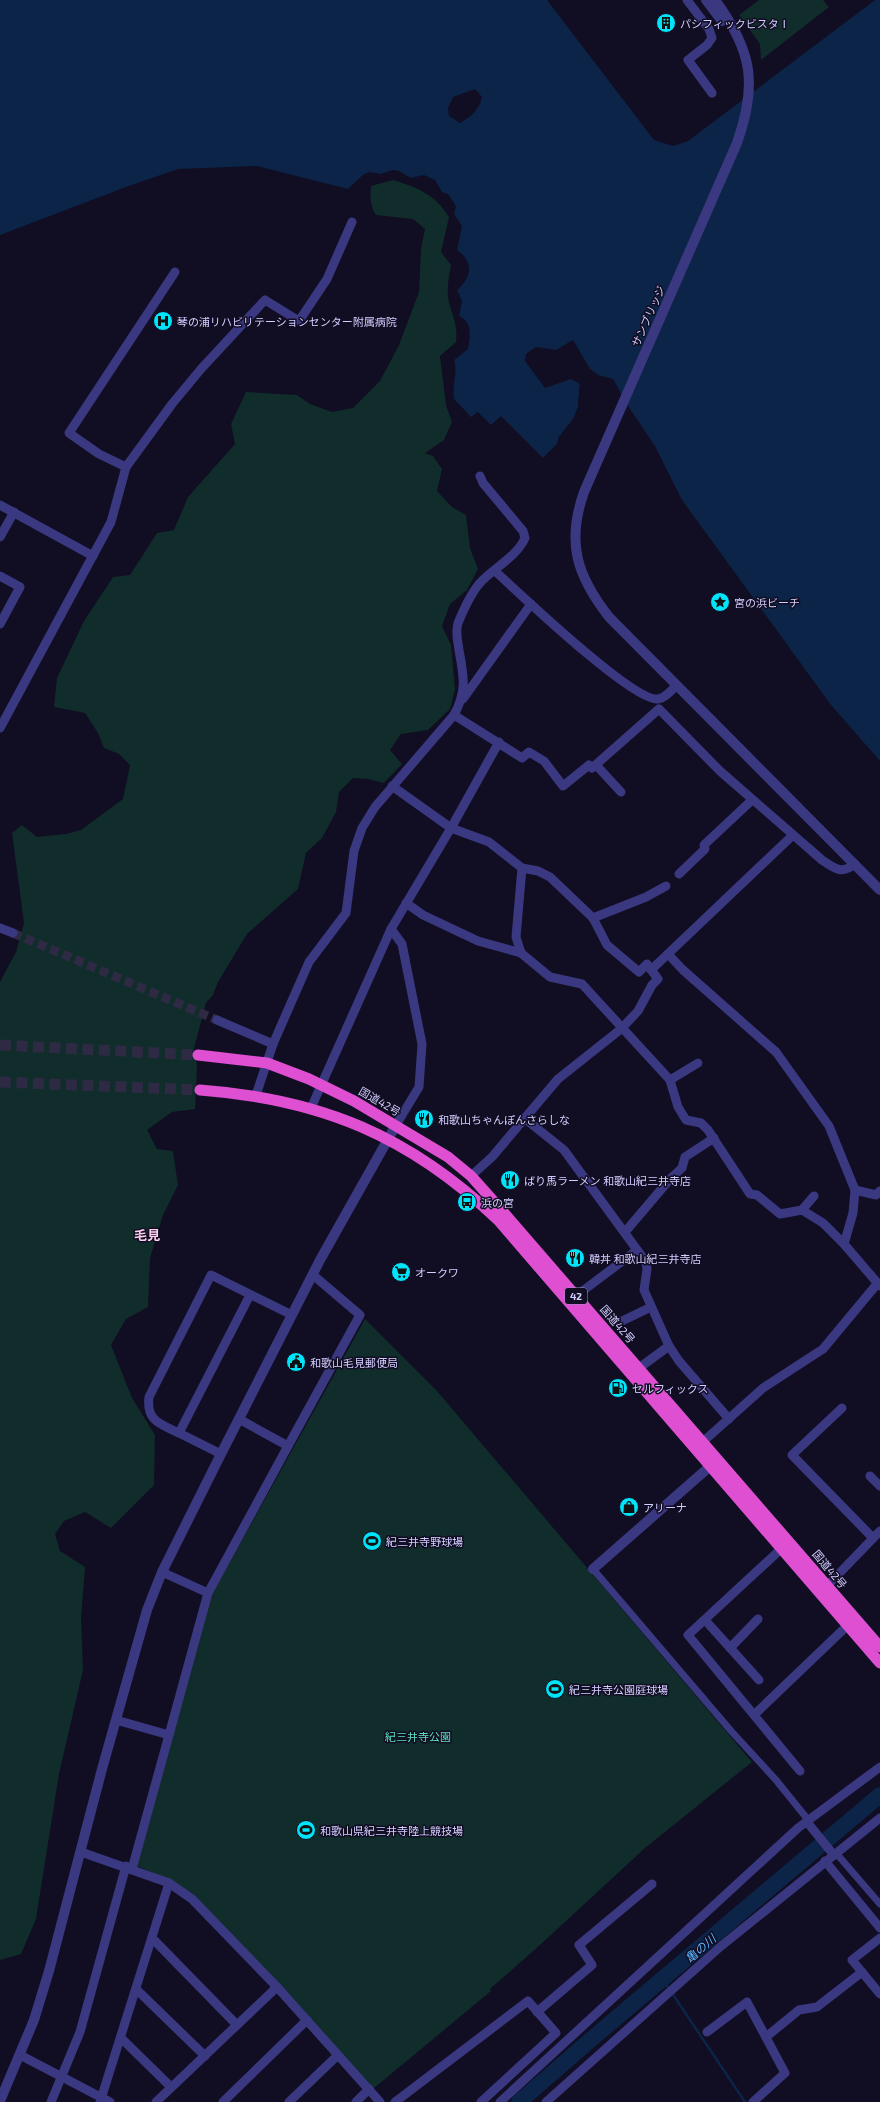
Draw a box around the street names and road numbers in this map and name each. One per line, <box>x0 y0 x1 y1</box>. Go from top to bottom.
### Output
street label: サンブリッジ <box>629 283 667 349</box>
street label: 国道42号 <box>357 1084 403 1118</box>
road number: 42 <box>565 1288 587 1304</box>
street label: 国道42号 <box>598 1302 638 1346</box>
street label: 国道42号 <box>810 1547 850 1591</box>

